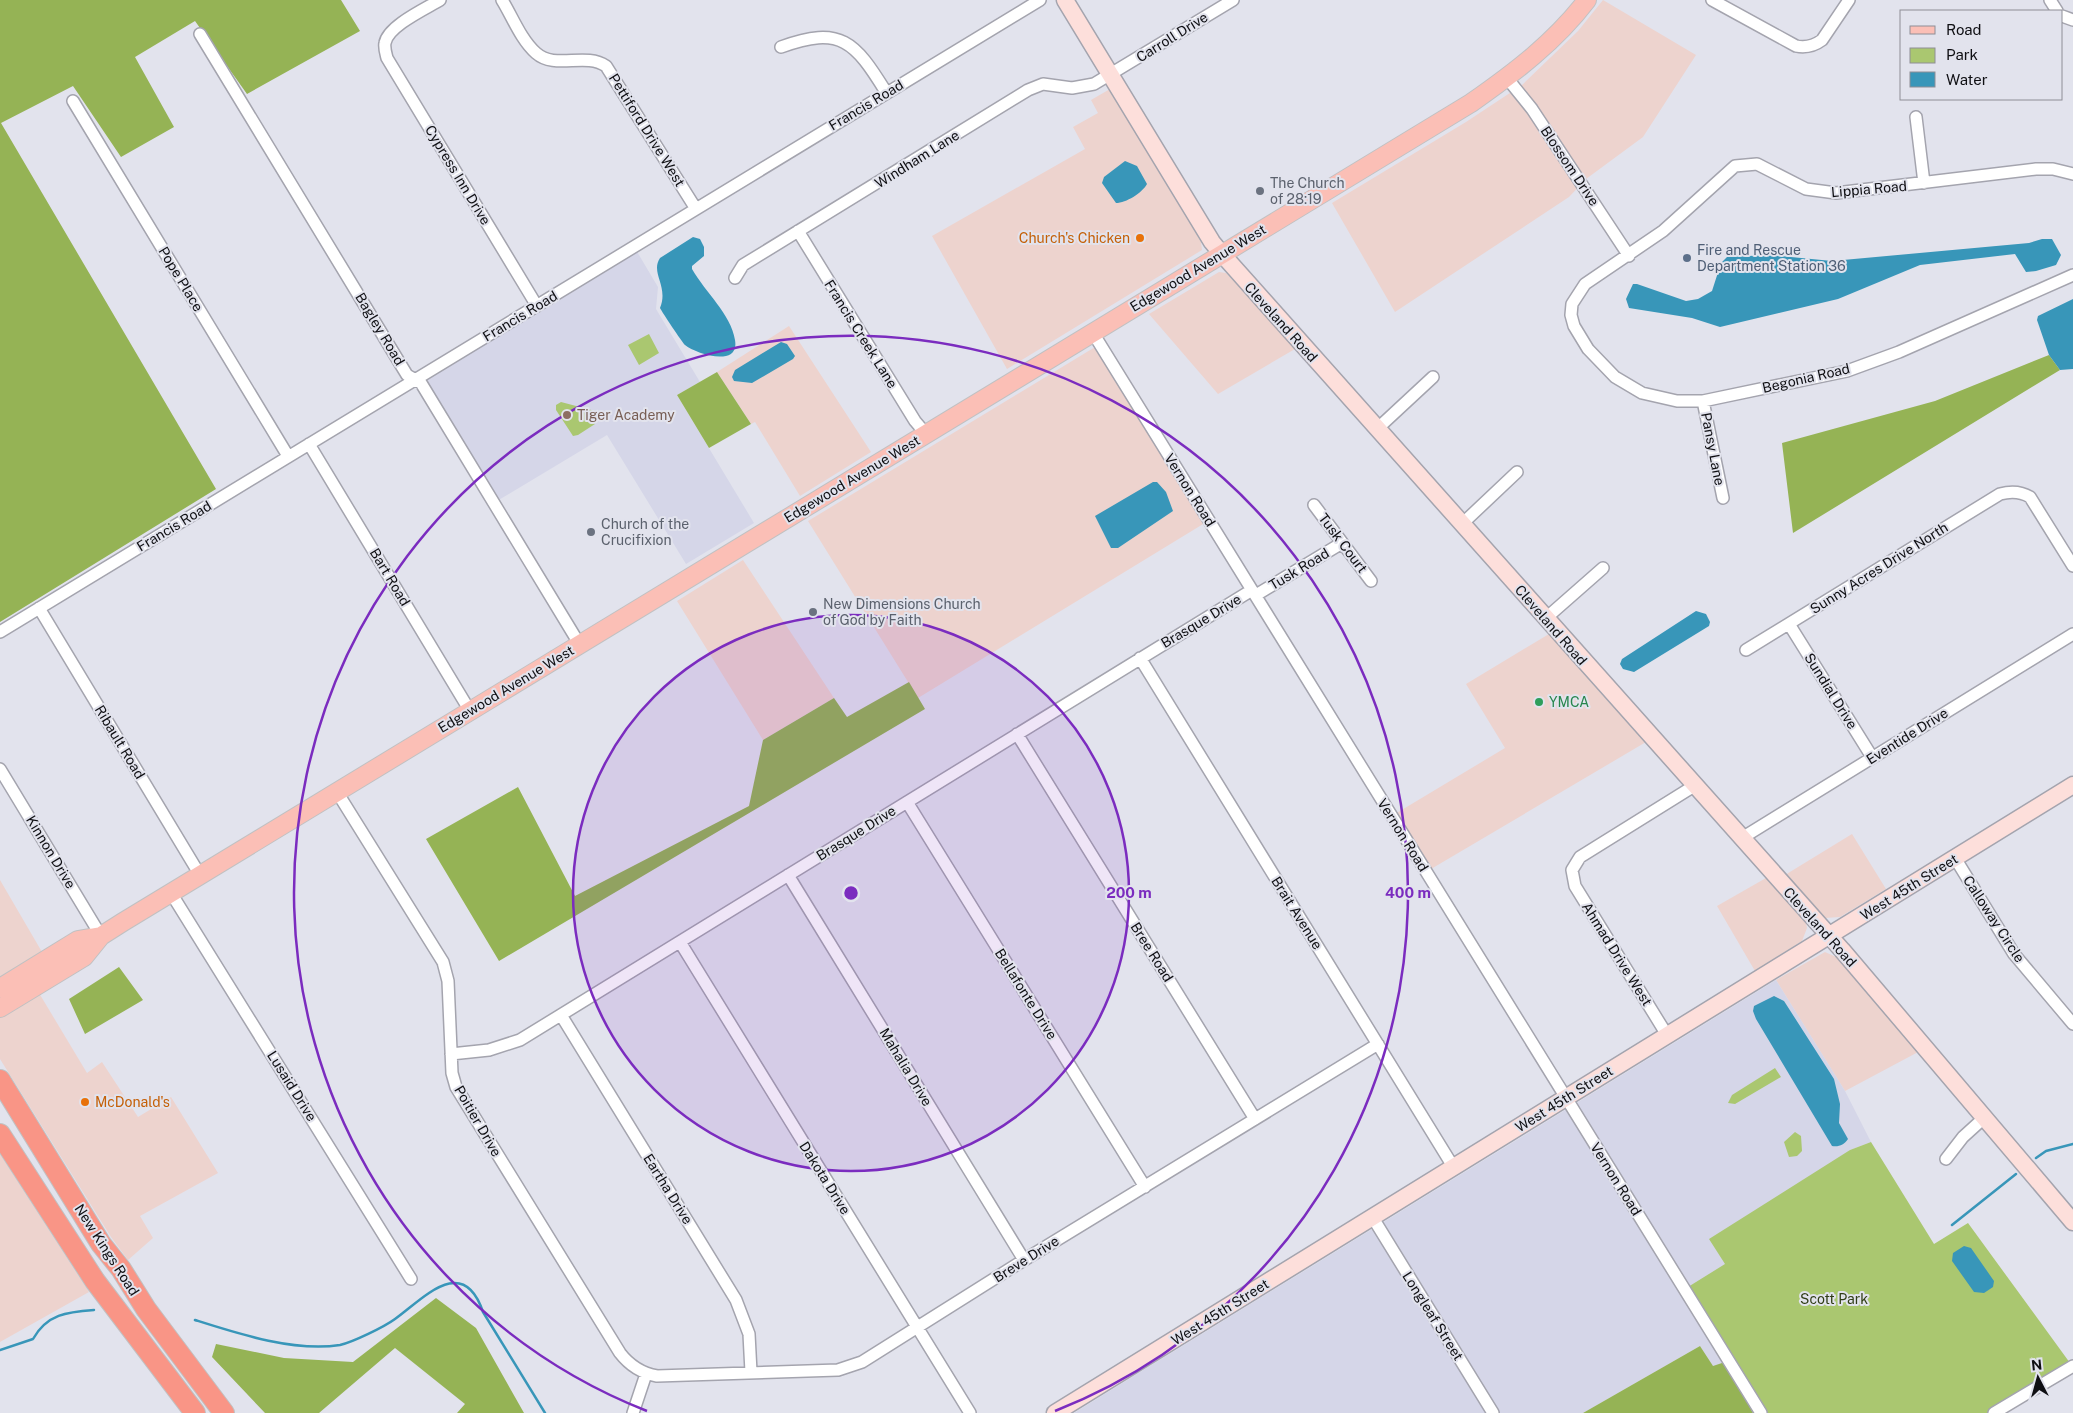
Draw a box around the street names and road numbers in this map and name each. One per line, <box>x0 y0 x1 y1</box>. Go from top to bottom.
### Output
street label: Carroll Drive <box>1133 9 1211 65</box>
street label: Pettiford Drive West <box>606 71 688 189</box>
street label: Francis Road <box>826 77 906 133</box>
street label: Cypress Inn Drive <box>422 122 494 228</box>
street label: Blossom Drive <box>1538 123 1602 209</box>
street label: Windham Lane <box>872 127 962 191</box>
street label: Lippia Road <box>1830 178 1908 200</box>
street label: Edgewood Avenue West <box>1127 221 1269 315</box>
street label: Pope Place <box>155 244 207 314</box>
street label: Francis Creek Lane <box>821 277 901 391</box>
street label: Cleveland Road <box>1241 279 1321 365</box>
street label: Francis Road <box>480 288 560 344</box>
street label: Bagley Road <box>352 290 408 368</box>
street label: Begonia Road <box>1761 360 1851 396</box>
street label: Pansy Lane <box>1698 411 1728 487</box>
street label: Edgewood Avenue West <box>781 432 923 526</box>
street label: Vernon Road <box>1161 451 1219 529</box>
street label: Francis Road <box>134 498 214 554</box>
street label: Tusk Court <box>1315 510 1371 576</box>
street label: Sunny Acres Drive North <box>1807 519 1951 617</box>
street label: Bart Road <box>367 545 413 609</box>
street label: Tusk Road <box>1266 545 1332 593</box>
street label: Cleveland Road <box>1512 582 1590 668</box>
street label: Brasque Drive <box>1158 591 1244 651</box>
street label: Edgewood Avenue West <box>435 642 577 736</box>
street label: Sundial Drive <box>1801 650 1861 732</box>
street label: Ribault Road <box>92 702 148 782</box>
street label: Eventide Drive <box>1863 705 1951 767</box>
street label: Vernon Road <box>1374 796 1432 874</box>
street label: Brasque Drive <box>813 802 899 864</box>
street label: Kinnon Drive <box>23 813 79 891</box>
street label: West 45th Street <box>1857 851 1961 923</box>
street label: Calloway Circle <box>1960 873 2028 965</box>
street label: Brait Avenue <box>1268 874 1326 952</box>
street label: Cleveland Road <box>1780 884 1860 970</box>
street label: Ahmad Drive West <box>1579 899 1655 1009</box>
street label: Bree Road <box>1127 919 1177 985</box>
street label: Bellafonte Drive <box>992 946 1060 1042</box>
street label: Mahalia Drive <box>876 1025 936 1109</box>
street label: Lusaid Drive <box>264 1048 320 1124</box>
street label: West 45th Street <box>1512 1063 1616 1135</box>
street label: Poitier Drive <box>451 1083 505 1159</box>
street label: Dakota Drive <box>796 1139 854 1217</box>
street label: Vernon Road <box>1587 1140 1645 1218</box>
street label: Eartha Drive <box>640 1151 696 1227</box>
street label: New Kings Road <box>71 1201 143 1299</box>
street label: Breve Drive <box>990 1233 1062 1285</box>
street label: Longleaf Street <box>1399 1269 1467 1363</box>
street label: West 45th Street <box>1168 1276 1272 1348</box>

